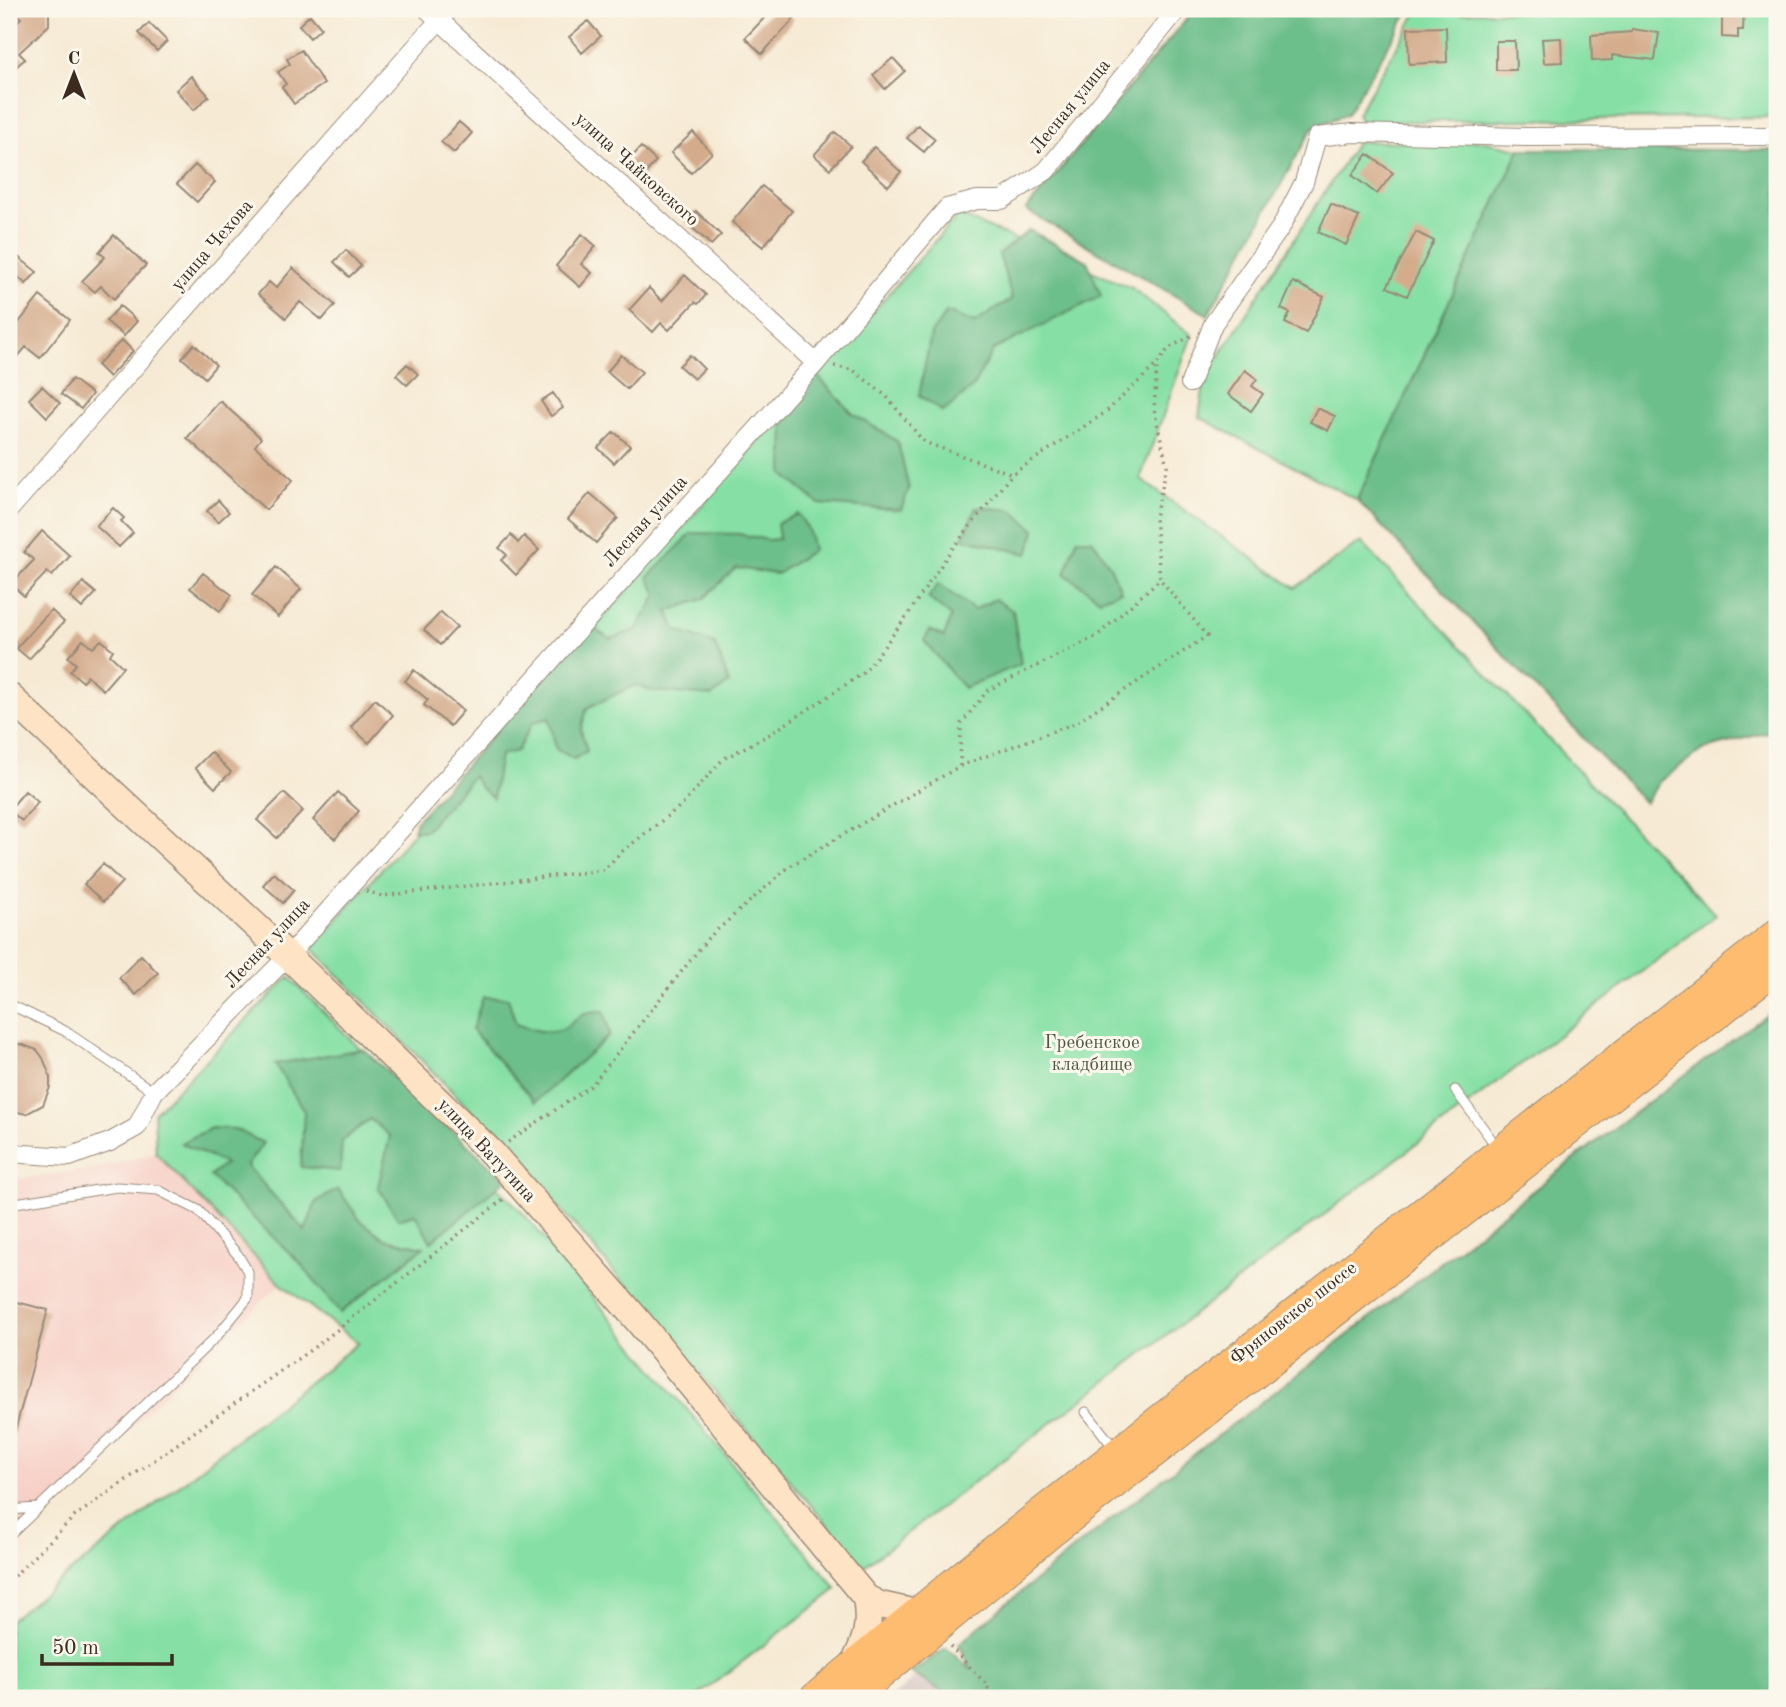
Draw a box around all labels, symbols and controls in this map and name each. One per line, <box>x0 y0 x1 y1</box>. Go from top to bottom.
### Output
north arrow <box>38 38 108 108</box>
text: С <box>68 50 80 69</box>
street label: Лесная улица <box>1027 56 1115 158</box>
street label: улица Чайковского <box>570 110 702 230</box>
street label: улица Чехова <box>168 196 258 295</box>
street label: Лесная улица <box>600 472 692 571</box>
street label: Лесная улица <box>222 895 315 993</box>
park label: Гребенское кладбище <box>1044 1034 1140 1075</box>
street label: улица Ватутина <box>433 1095 539 1207</box>
street label: Фряновское шоссе <box>1227 1259 1361 1369</box>
scale bar <box>42 1623 172 1667</box>
text: 50 m <box>52 1638 99 1659</box>

